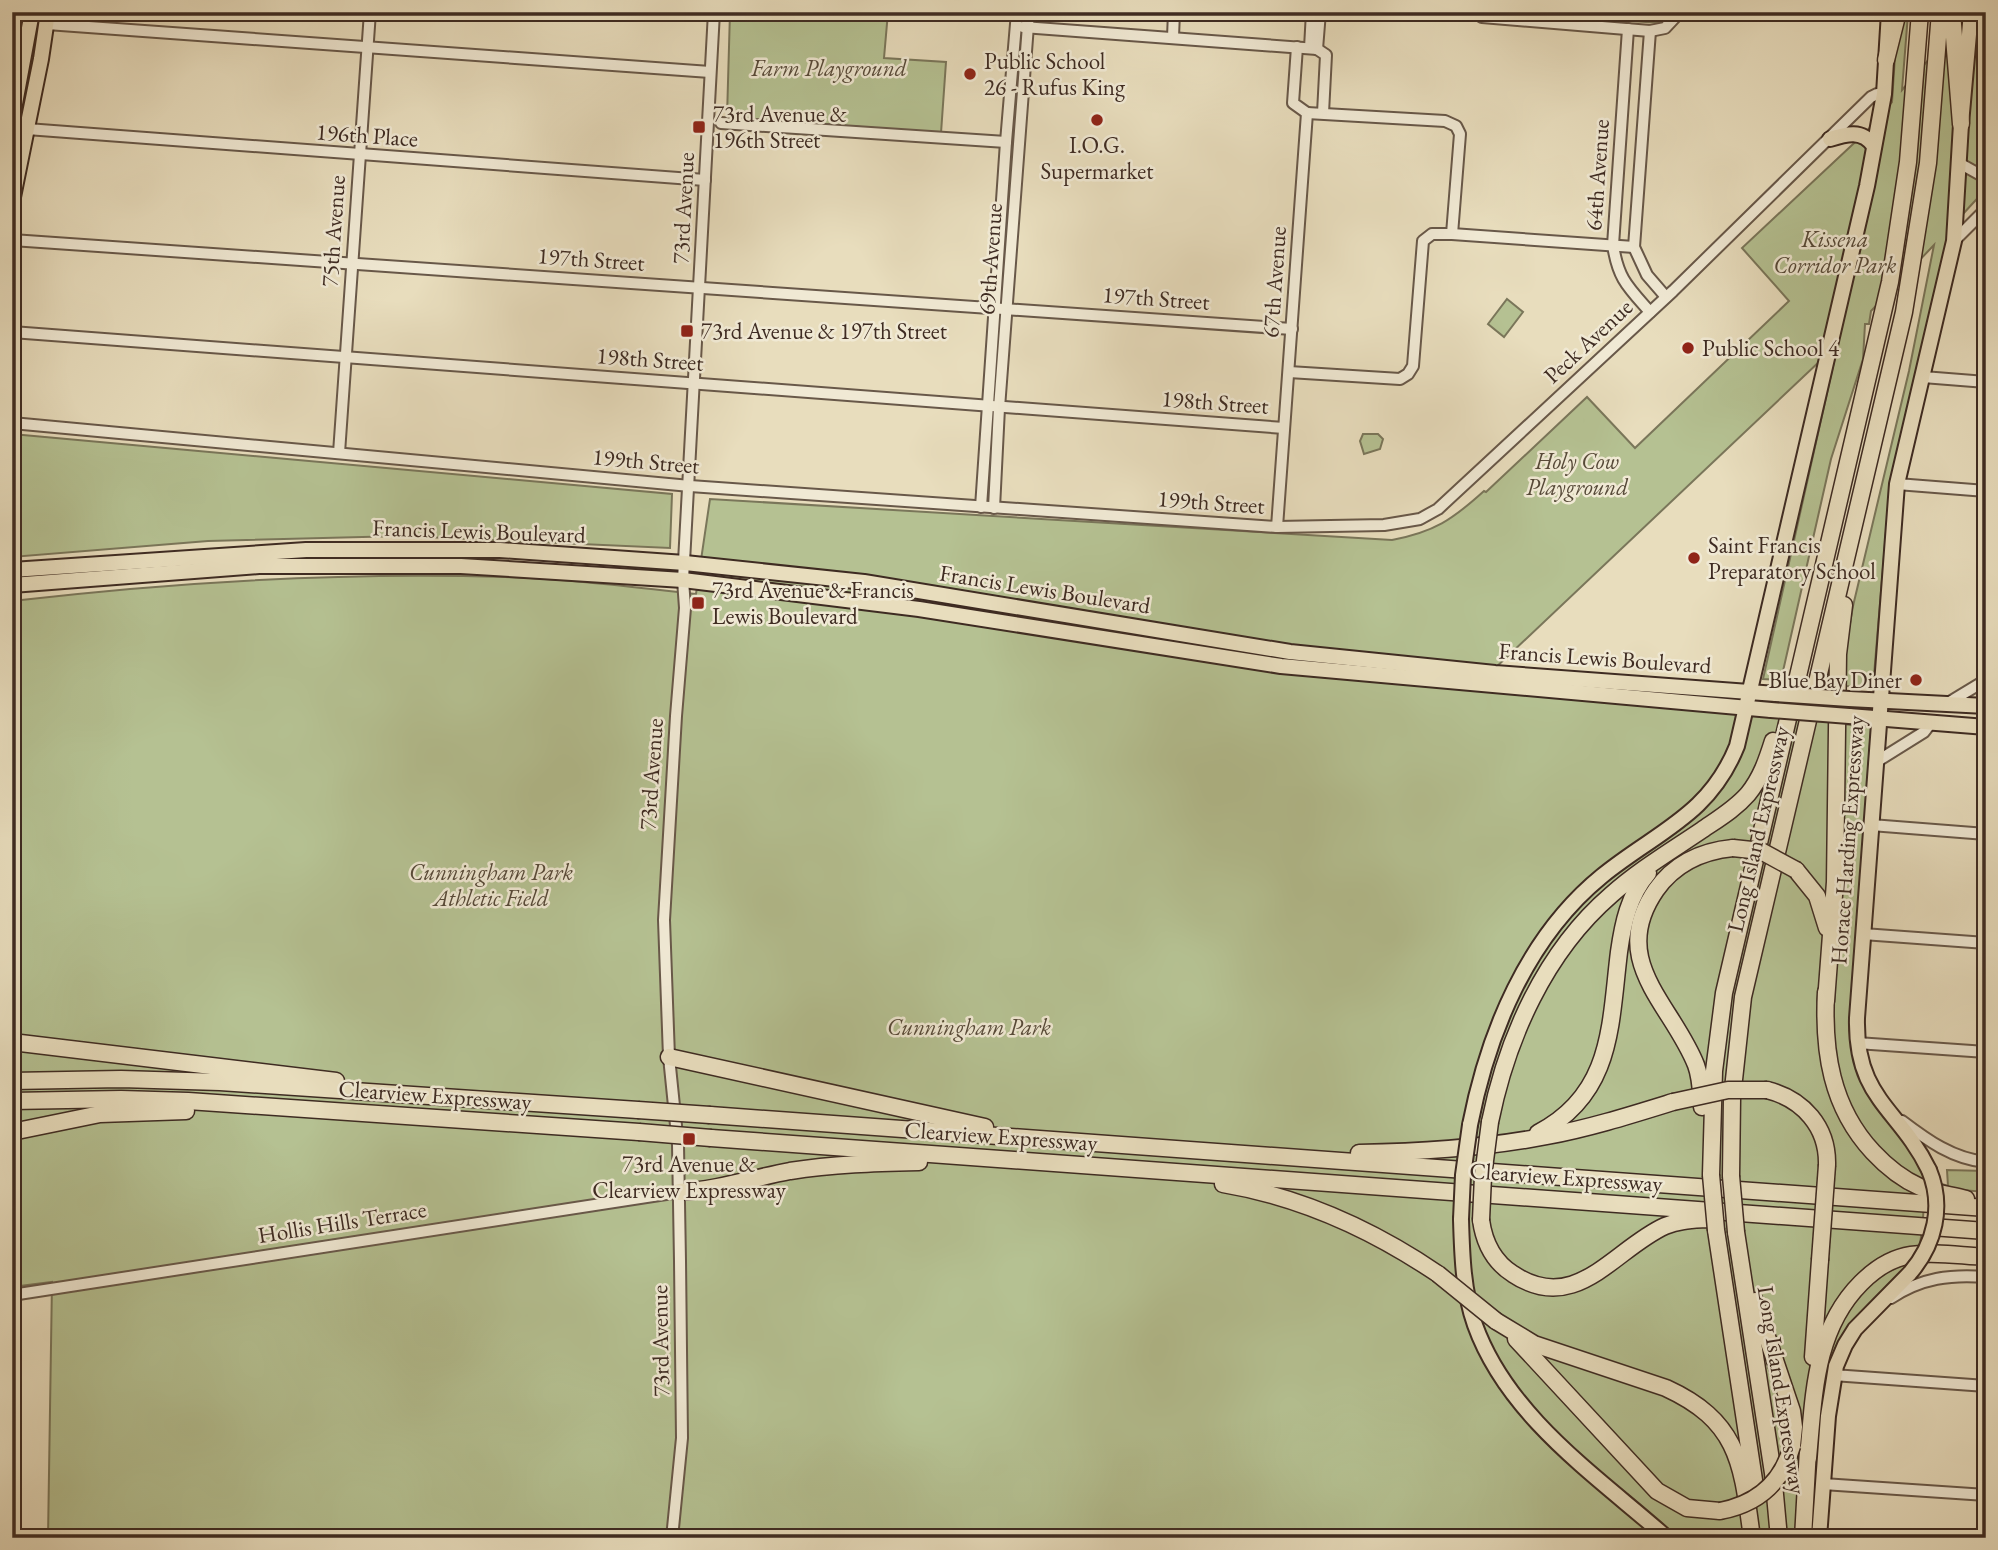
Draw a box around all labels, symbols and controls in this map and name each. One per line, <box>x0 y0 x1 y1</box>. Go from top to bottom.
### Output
place label: Public School 26 - Rufus King <box>984 46 1126 102</box>
park label: Farm Playground <box>750 53 907 83</box>
marker: Public School 26 - Rufus King <box>962 66 978 82</box>
place label: 73rd Avenue & 196th Street <box>713 99 847 155</box>
marker: I.O.G. Supermarket <box>1089 112 1105 128</box>
street label: 196th Place <box>315 116 419 154</box>
street label: 64th Avenue <box>1578 118 1616 232</box>
marker: 73rd Avenue & 196th Street <box>691 119 707 135</box>
place label: I.O.G. Supermarket <box>1040 130 1154 186</box>
street label: 73rd Avenue <box>665 151 701 265</box>
street label: 75th Avenue <box>314 174 352 288</box>
street label: 69th Avenue <box>971 202 1009 316</box>
park label: Kissena Corridor Park <box>1774 224 1897 280</box>
street label: 67th Avenue <box>1255 225 1293 339</box>
street label: 197th Street <box>536 240 646 278</box>
street label: 197th Street <box>1101 279 1211 317</box>
street label: Peck Avenue <box>1537 292 1639 390</box>
place label: 73rd Avenue & 197th Street <box>701 316 948 346</box>
marker: 73rd Avenue & 197th Street <box>679 323 695 339</box>
place label: Public School 4 <box>1702 333 1840 363</box>
street label: 198th Street <box>595 340 705 378</box>
marker: Public School 4 <box>1680 340 1696 356</box>
street label: 198th Street <box>1160 383 1270 421</box>
street label: 199th Street <box>591 441 702 481</box>
park label: Holy Cow Playground <box>1526 446 1628 502</box>
street label: 199th Street <box>1156 483 1266 521</box>
street label: Francis Lewis Boulevard <box>372 512 586 550</box>
place label: Saint Francis Preparatory School <box>1708 530 1876 586</box>
marker: Saint Francis Preparatory School <box>1686 550 1702 566</box>
street label: Francis Lewis Boulevard <box>937 557 1153 621</box>
place label: 73rd Avenue & Francis Lewis Boulevard <box>712 575 914 631</box>
marker: 73rd Avenue & Francis Lewis Boulevard <box>690 595 706 611</box>
street label: Francis Lewis Boulevard <box>1498 636 1713 680</box>
place label: Blue Bay Diner <box>1768 665 1902 695</box>
marker: Blue Bay Diner <box>1908 672 1924 688</box>
street label: Horace Harding Expressway <box>1823 714 1871 966</box>
street label: 73rd Avenue <box>632 717 670 831</box>
street label: Long Island Expressway <box>1720 722 1797 935</box>
park label: Cunningham Park Athletic Field <box>409 857 574 913</box>
park label: Cunningham Park <box>887 1012 1052 1042</box>
street label: Clearview Expressway <box>337 1073 533 1117</box>
street label: Clearview Expressway <box>903 1114 1099 1158</box>
marker: 73rd Avenue & Clearview Expressway <box>681 1131 697 1147</box>
place label: 73rd Avenue & Clearview Expressway <box>592 1149 787 1205</box>
street label: Clearview Expressway <box>1468 1155 1664 1199</box>
street label: Hollis Hills Terrace <box>256 1194 428 1250</box>
street label: Long Island Expressway <box>1751 1284 1813 1497</box>
street label: 73rd Avenue <box>644 1285 676 1397</box>

